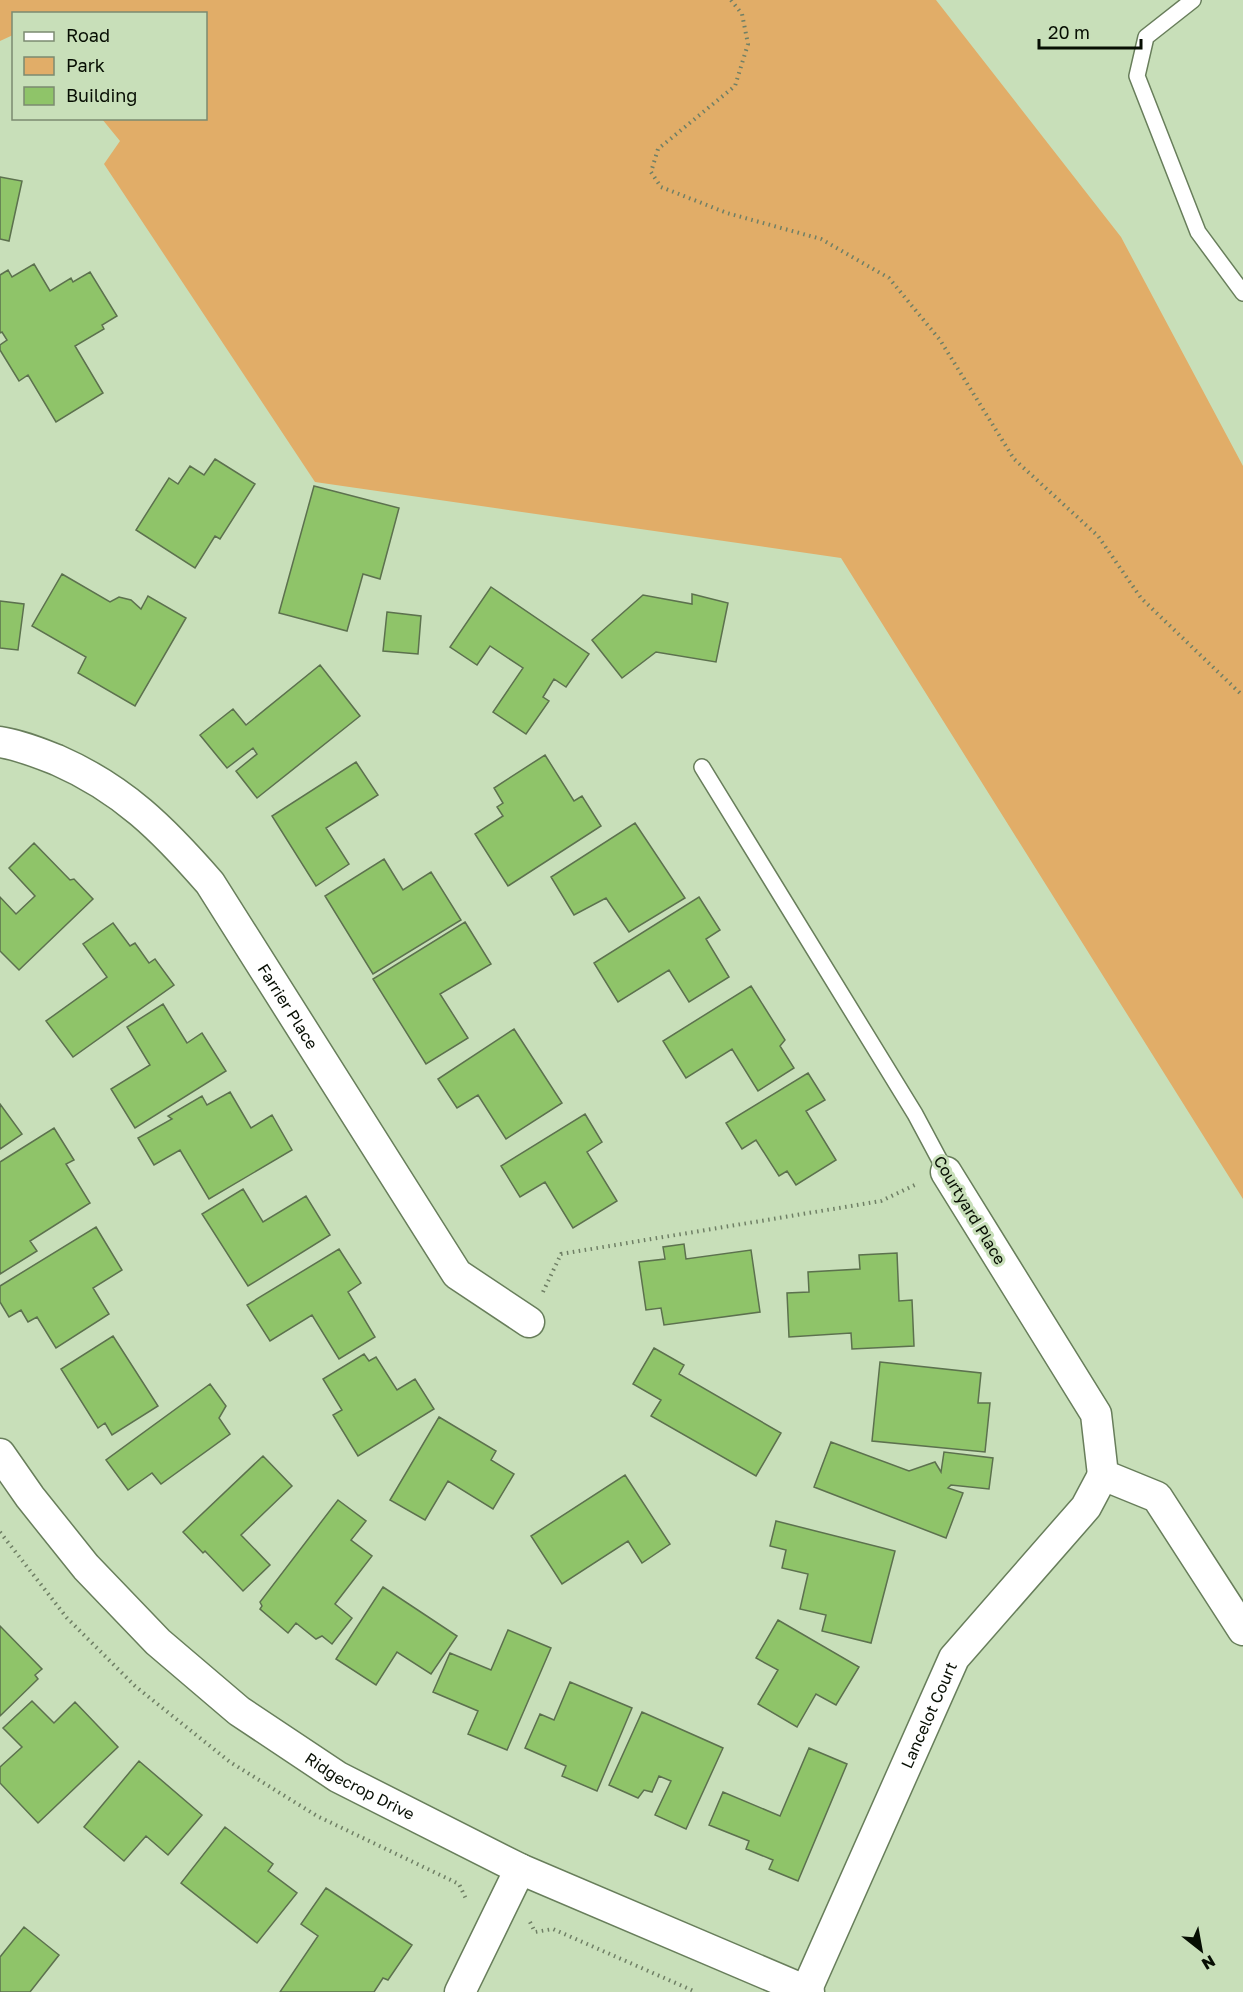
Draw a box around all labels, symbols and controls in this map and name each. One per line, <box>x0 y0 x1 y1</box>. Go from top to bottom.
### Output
legend <box>12 12 207 120</box>
scale bar <box>1039 12 1141 50</box>
text: 20 m <box>1048 21 1090 43</box>
text: Road <box>66 24 110 46</box>
text: Park <box>66 54 105 76</box>
text: Building <box>66 84 137 106</box>
street label: Farrier Place <box>254 960 322 1053</box>
street label: Courtyard Place <box>930 1152 1010 1268</box>
street label: Lancelot Court <box>896 1659 961 1771</box>
street label: Ridgecrop Drive <box>301 1748 418 1824</box>
north arrow <box>1171 1920 1231 1980</box>
text: N <box>1198 1951 1219 1975</box>

